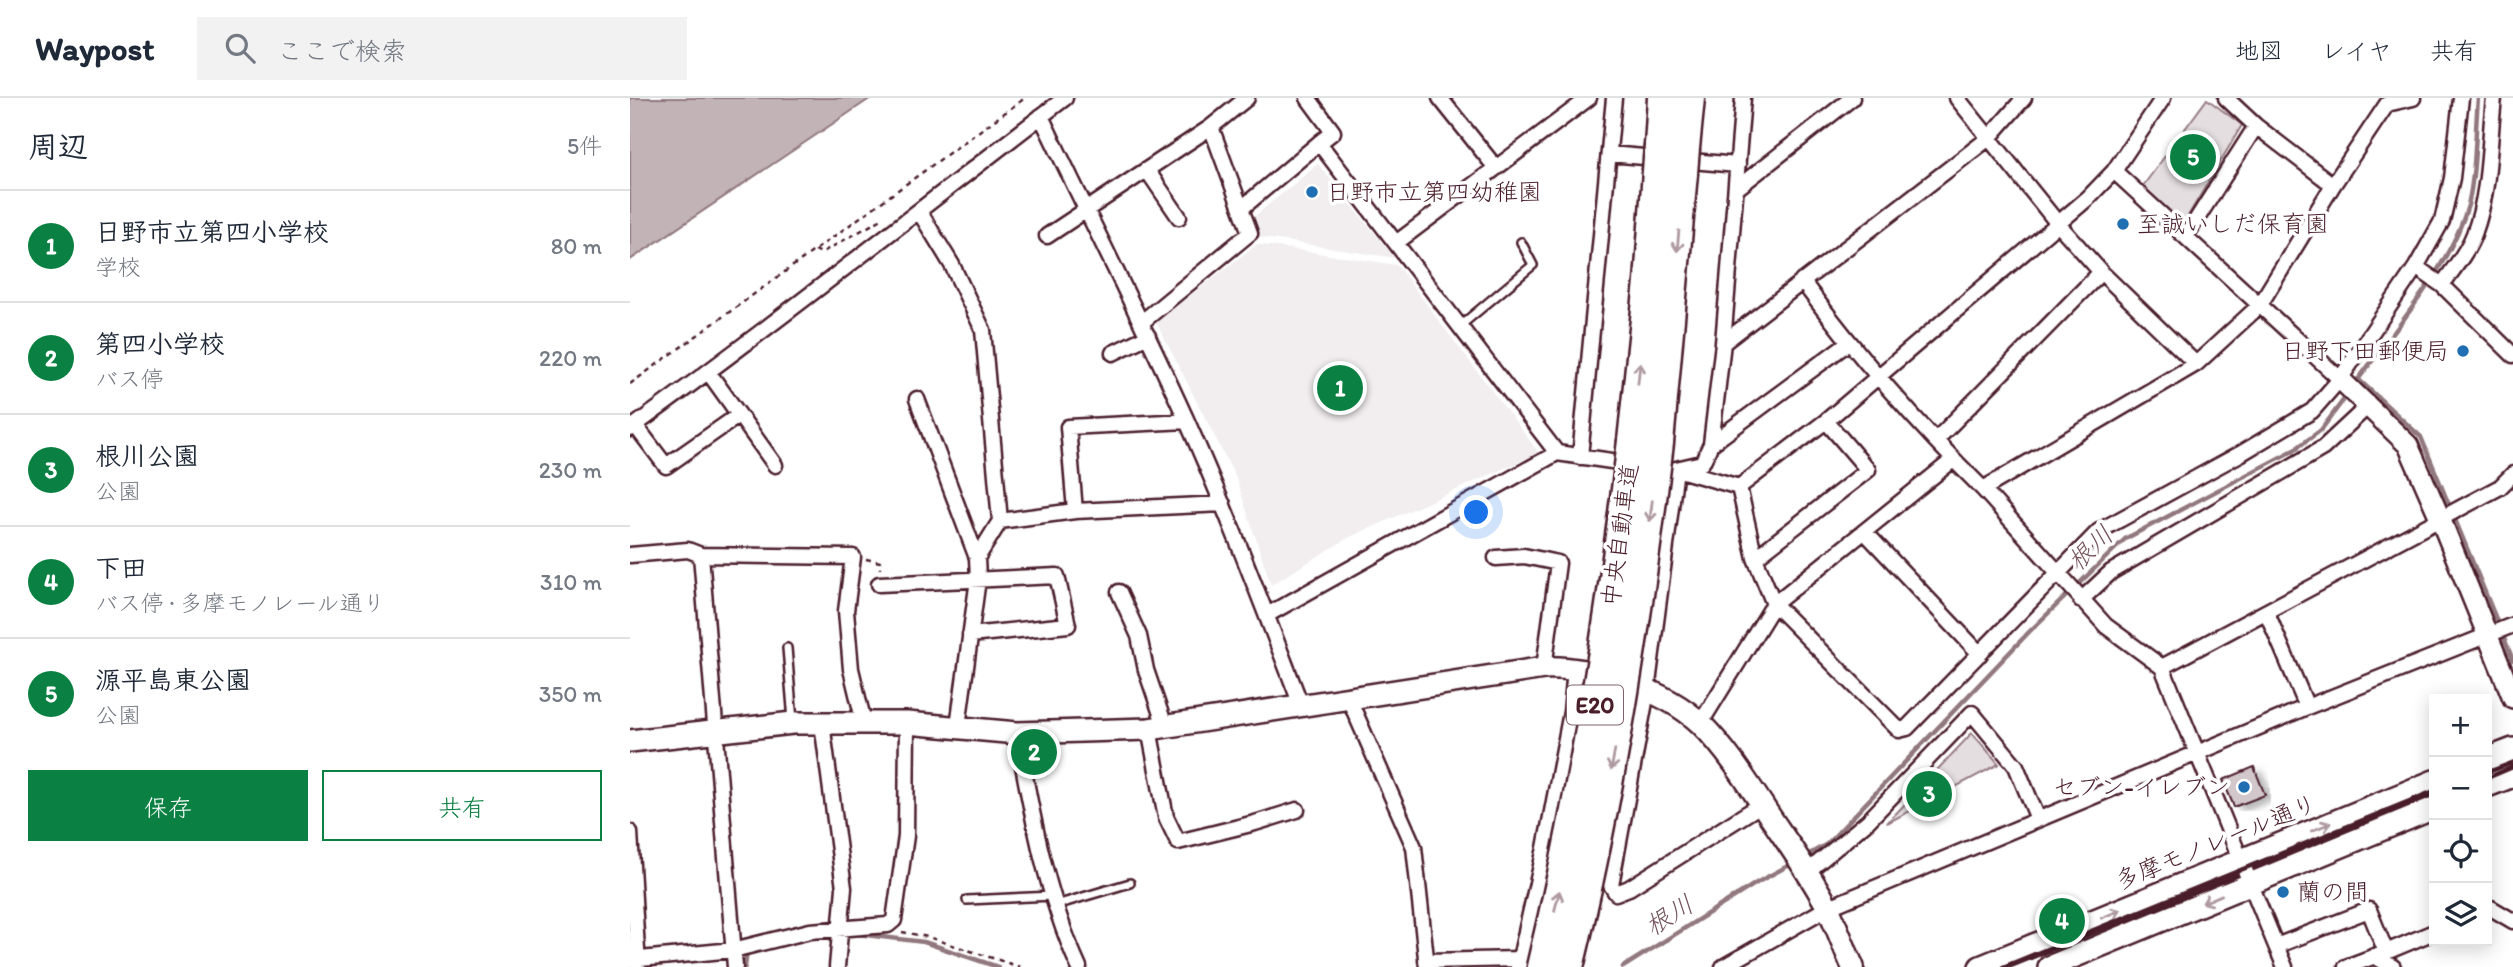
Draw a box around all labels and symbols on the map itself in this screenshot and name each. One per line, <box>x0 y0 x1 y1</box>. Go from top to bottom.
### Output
pin: 5 <box>2170 131 2216 183</box>
place label: 日野市立第四幼稚園 <box>1326 177 1542 206</box>
marker: 日野市立第四幼稚園 <box>1304 184 1320 200</box>
place label: 至誠いしだ保育園 <box>2137 209 2329 238</box>
marker: 至誠いしだ保育園 <box>2115 216 2131 232</box>
one-way arrow <box>1671 229 1684 251</box>
place label: 日野下田郵便局 <box>2281 336 2449 365</box>
marker: 日野下田郵便局 <box>2455 343 2471 359</box>
pin: 1 <box>1317 362 1363 414</box>
one-way arrow <box>1633 362 1646 385</box>
street label: 中央自動車道 <box>1595 462 1644 608</box>
your location <box>1459 495 1493 529</box>
one-way arrow <box>1644 499 1657 522</box>
water label: 根川 <box>2060 518 2120 578</box>
road number: E20 <box>1567 685 1623 724</box>
pin: 2 <box>1011 726 1057 778</box>
one-way arrow <box>1606 748 1619 771</box>
pin: 3 <box>1906 768 1952 820</box>
place label: セブン-イレブン <box>2052 772 2230 801</box>
marker: セブン-イレブン <box>2236 779 2252 795</box>
street label: 多摩モノレール通り <box>2111 788 2321 895</box>
one-way arrow <box>2310 819 2332 832</box>
place label: 蘭の間 <box>2297 877 2369 906</box>
marker: 蘭の間 <box>2275 884 2291 900</box>
water label: 根川 <box>1638 888 1700 942</box>
one-way arrow <box>1551 890 1564 913</box>
one-way arrow <box>2202 893 2224 906</box>
pin: 4 <box>2039 895 2085 947</box>
one-way arrow <box>2100 907 2121 920</box>

